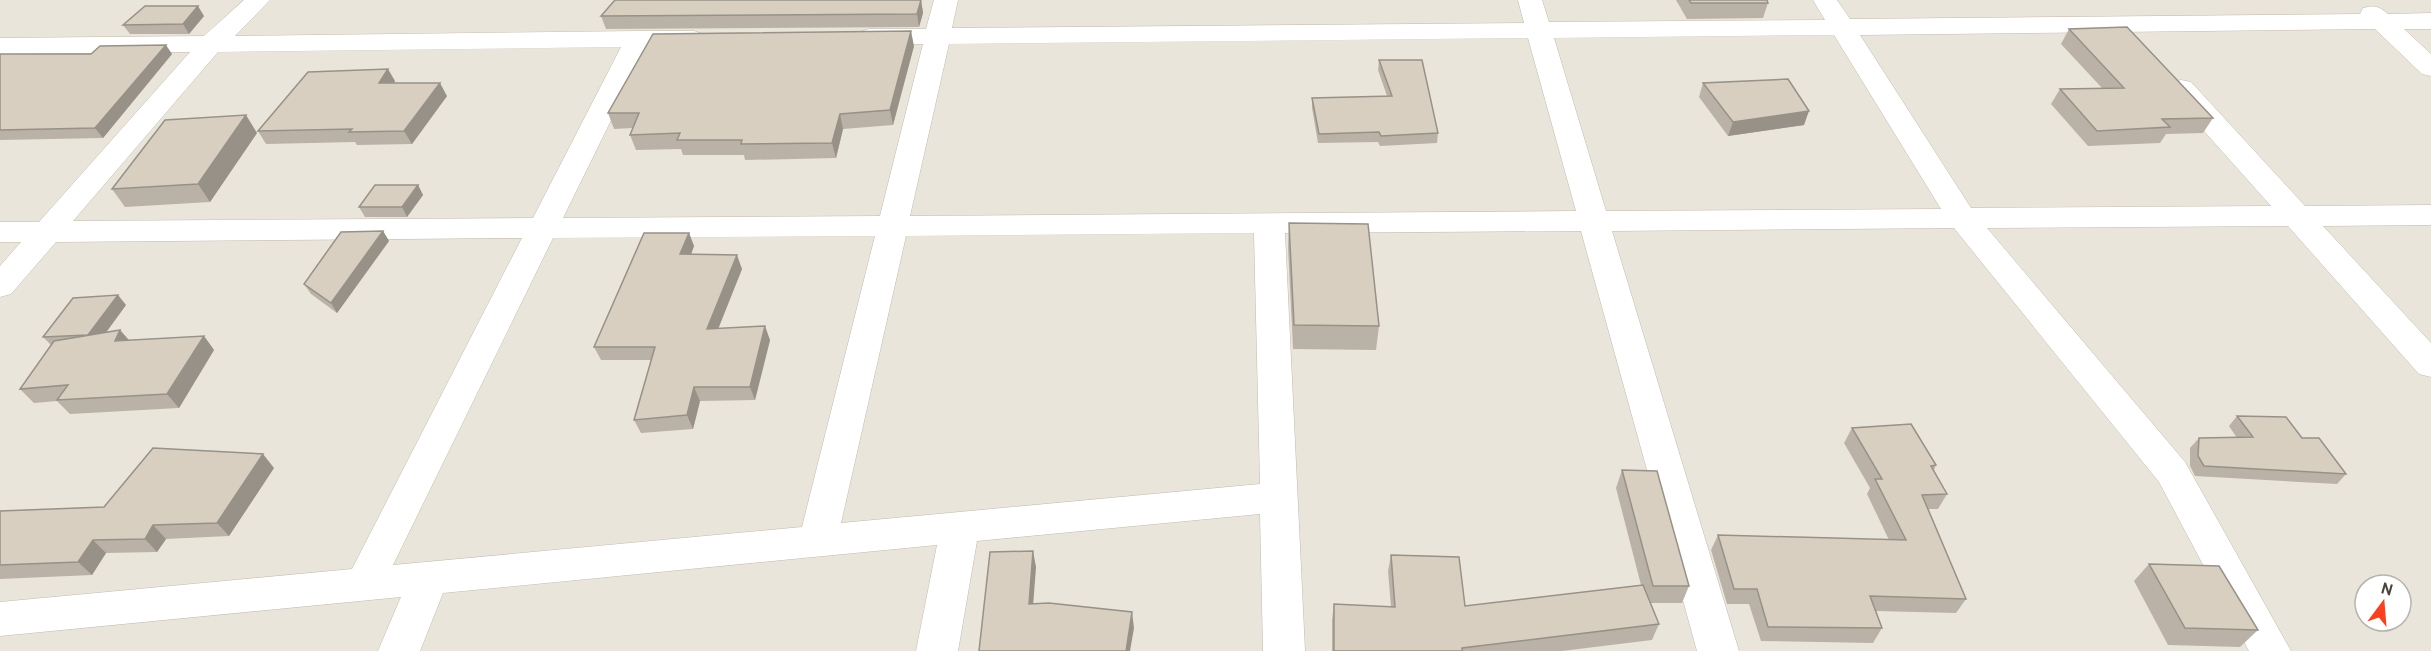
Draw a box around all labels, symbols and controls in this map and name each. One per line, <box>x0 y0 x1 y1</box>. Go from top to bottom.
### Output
north arrow <box>2353 573 2413 633</box>
text: N <box>2378 579 2395 602</box>

